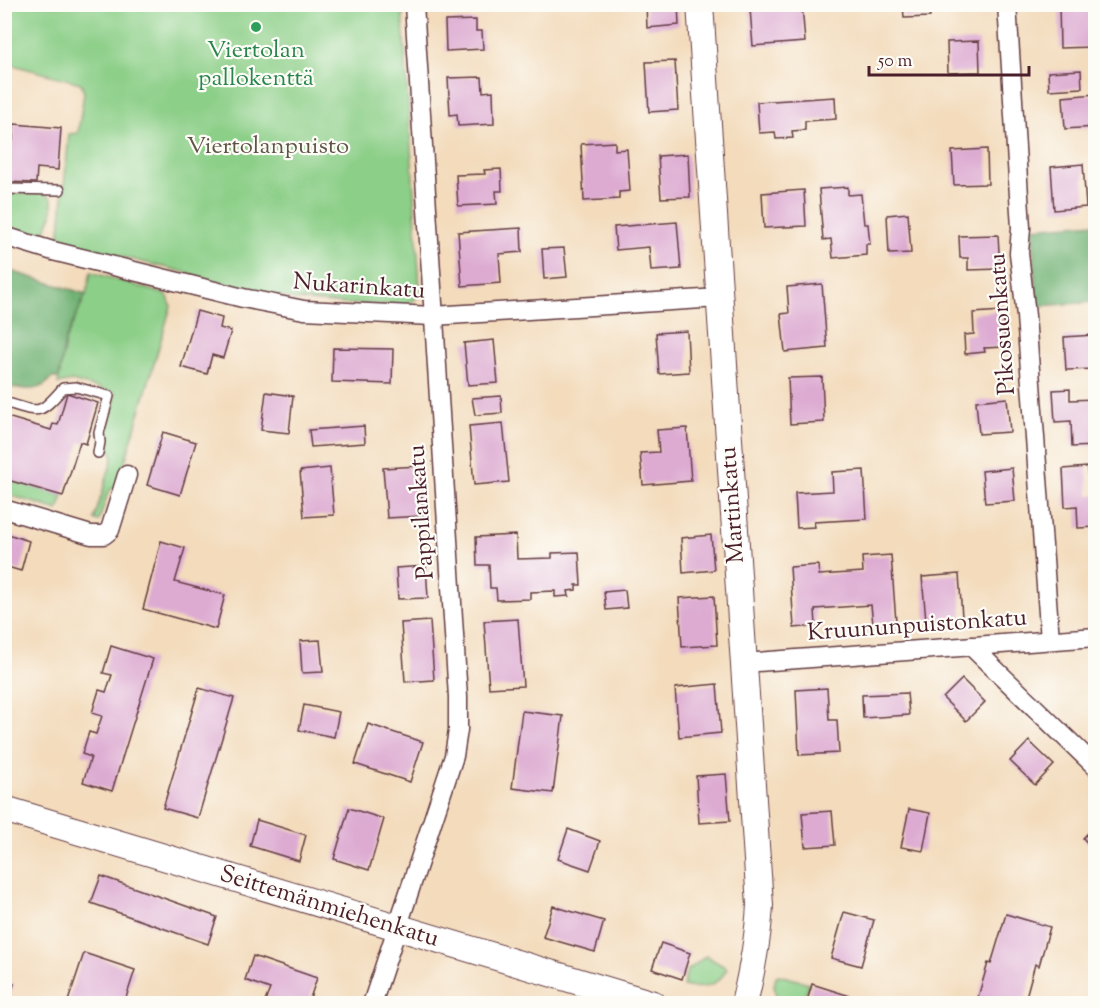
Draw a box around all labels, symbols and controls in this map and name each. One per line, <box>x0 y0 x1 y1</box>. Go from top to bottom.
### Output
marker: Viertolan pallokenttä <box>249 20 263 34</box>
place label: Viertolan pallokenttä <box>198 34 314 96</box>
scale bar <box>869 39 1030 77</box>
text: 50 m <box>877 49 913 75</box>
park label: Viertolanpuisto <box>187 130 349 164</box>
street label: Pikosuonkatu <box>981 252 1025 396</box>
street label: Nukarinkatu <box>292 265 426 309</box>
street label: Pappilankatu <box>400 443 444 581</box>
street label: Martinkatu <box>712 445 754 565</box>
street label: Kruununpuistonkatu <box>806 601 1028 651</box>
street label: Seittemänmiehenkatu <box>215 857 443 957</box>

